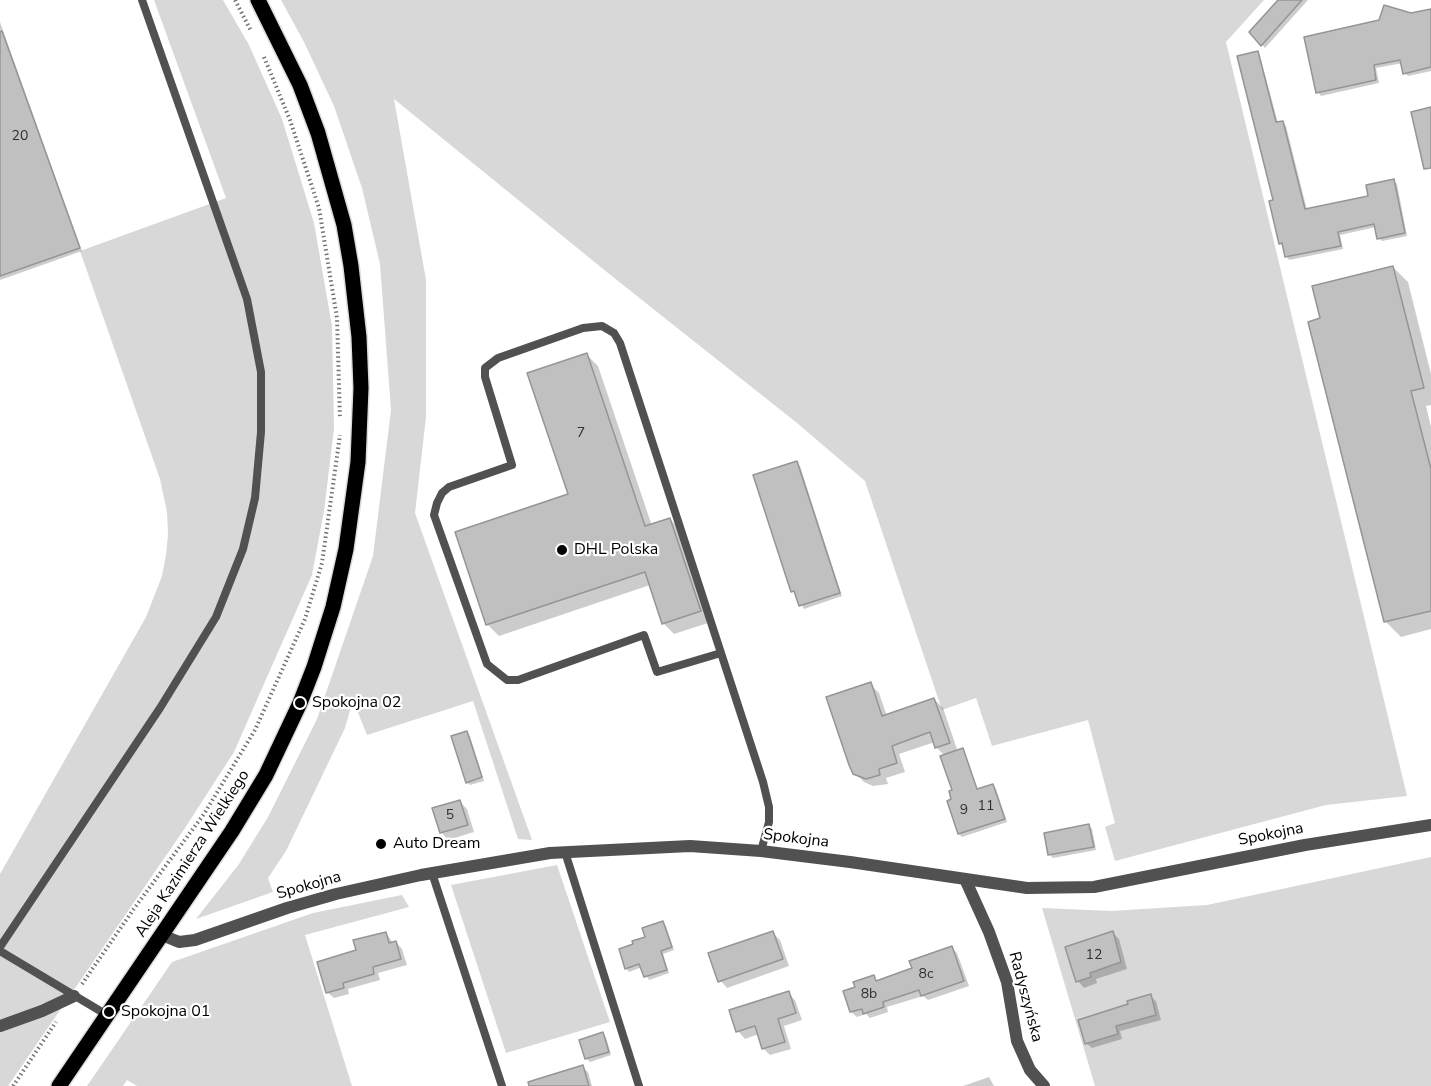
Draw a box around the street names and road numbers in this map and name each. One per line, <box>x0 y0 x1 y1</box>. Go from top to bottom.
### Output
street label: Aleja Kazimierza Wielkiego <box>132 767 254 941</box>
street label: Spokojna <box>1237 819 1305 851</box>
street label: Spokojna <box>762 825 830 853</box>
street label: Spokojna <box>275 868 343 904</box>
street label: Radyszyńska <box>1004 950 1046 1044</box>

